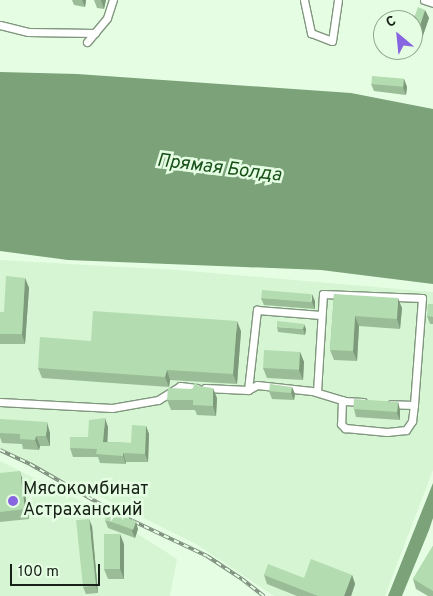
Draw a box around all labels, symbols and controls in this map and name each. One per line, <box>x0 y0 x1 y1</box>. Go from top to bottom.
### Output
north arrow <box>373 10 423 60</box>
text: С <box>383 13 399 32</box>
water label: Прямая Болда <box>155 150 283 188</box>
place label: Мясокомбинат Астраханский <box>23 480 149 522</box>
marker: Мясокомбинат Астраханский <box>7 495 19 507</box>
scale bar <box>12 554 102 586</box>
text: 100 m <box>18 563 59 582</box>

